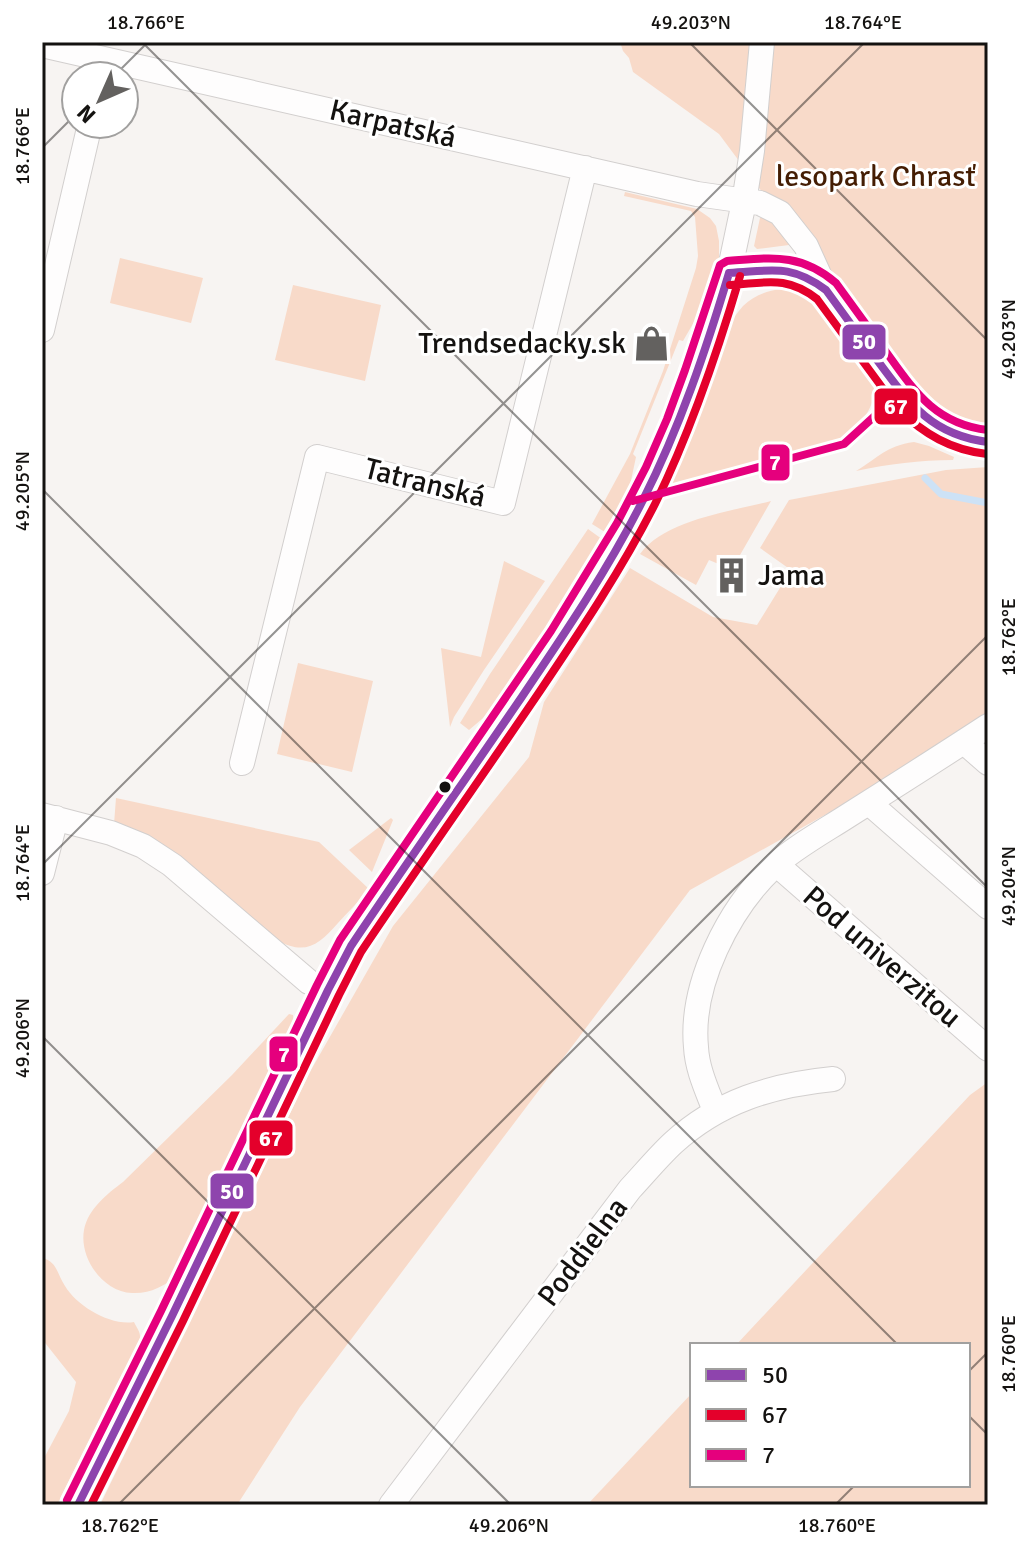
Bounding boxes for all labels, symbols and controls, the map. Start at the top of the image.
text: 18.766°E [107,10,185,35]
text: 49.203°N [651,10,731,35]
text: 18.764°E [824,10,902,35]
north arrow [60,60,140,140]
street label: Karpatská [326,91,460,157]
text: N [71,99,101,129]
text: 18.766°E [10,107,35,185]
park label: lesopark Chrasť [776,158,976,195]
text: 49.203°N [996,299,1021,379]
line badge: 50 [841,323,887,361]
shop icon: Trendsedacky.sk [633,324,671,362]
place label: Trendsedacky.sk [418,325,626,362]
text: 50 [852,328,876,355]
line badge: 67 [873,387,919,426]
text: 67 [884,393,908,420]
line badge: 7 [760,443,791,482]
text: 7 [769,449,781,476]
street label: Tatranská [360,450,490,516]
text: 49.205°N [10,451,35,531]
building icon: Jama [713,556,751,594]
place label: Jama [758,557,825,594]
text: 18.762°E [996,598,1021,676]
unlabelled marker [437,779,453,795]
text: 18.764°E [10,824,35,902]
text: 49.204°N [996,846,1021,926]
street label: Pod univerzitou [795,878,969,1036]
text: 49.206°N [10,998,35,1078]
line badge: 7 [268,1035,299,1073]
text: 7 [278,1041,290,1068]
line badge: 67 [248,1119,294,1157]
text: 67 [259,1125,283,1152]
line badge: 50 [209,1172,255,1210]
text: 50 [220,1178,244,1205]
street label: Poddielna [530,1190,636,1314]
text: 18.760°E [996,1315,1021,1393]
legend [690,1343,970,1487]
text: 50 [762,1360,788,1390]
text: 67 [762,1400,788,1430]
text: 7 [762,1440,775,1470]
text: 18.762°E [81,1513,159,1538]
text: 49.206°N [469,1513,549,1538]
text: 18.760°E [798,1513,876,1538]

